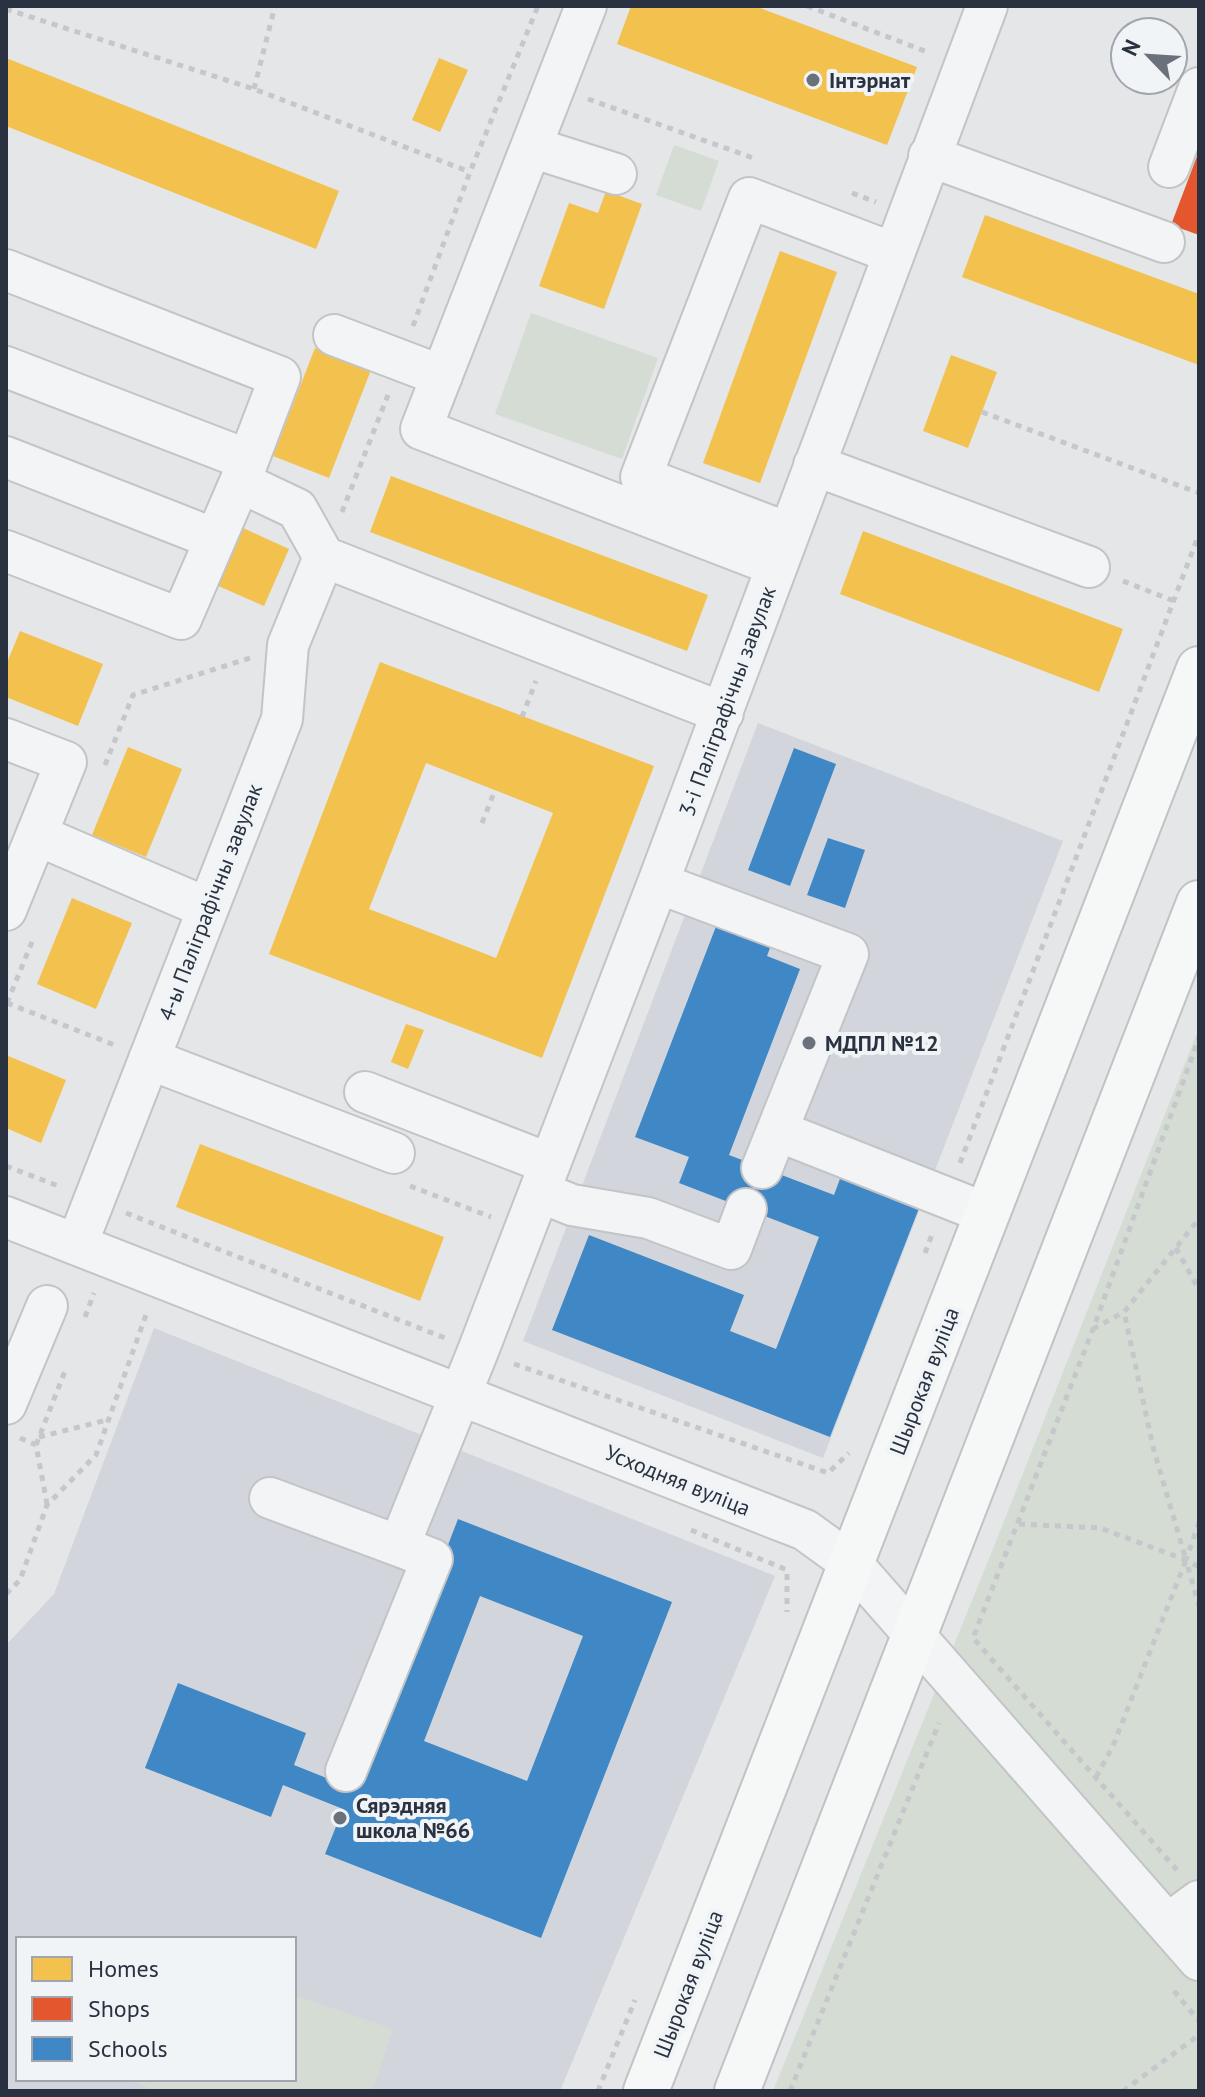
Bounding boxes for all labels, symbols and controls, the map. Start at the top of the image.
north arrow [1109,16,1189,96]
text: N [1115,35,1147,60]
place label: Інтэрнат [829,66,911,94]
marker: Інтэрнат [804,71,822,89]
street label: 3-і Паліграфічны завулак [672,582,782,820]
street label: 4-ы Паліграфічны завулак [152,779,268,1024]
place label: МДПЛ №12 [825,1029,939,1057]
marker: МДПЛ №12 [800,1034,818,1052]
street label: Шырокая вуліца [883,1303,965,1459]
street label: Усходняя вуліца [601,1438,755,1522]
place label: Сярэдняя школа №66 [356,1791,470,1844]
marker: Сярэдняя школа №66 [331,1809,349,1827]
street label: Шырокая вуліца [647,1906,729,2062]
legend [16,1937,296,2081]
text: Homes [88,1953,159,1984]
text: Shops [88,1993,150,2024]
text: Schools [88,2033,168,2064]

